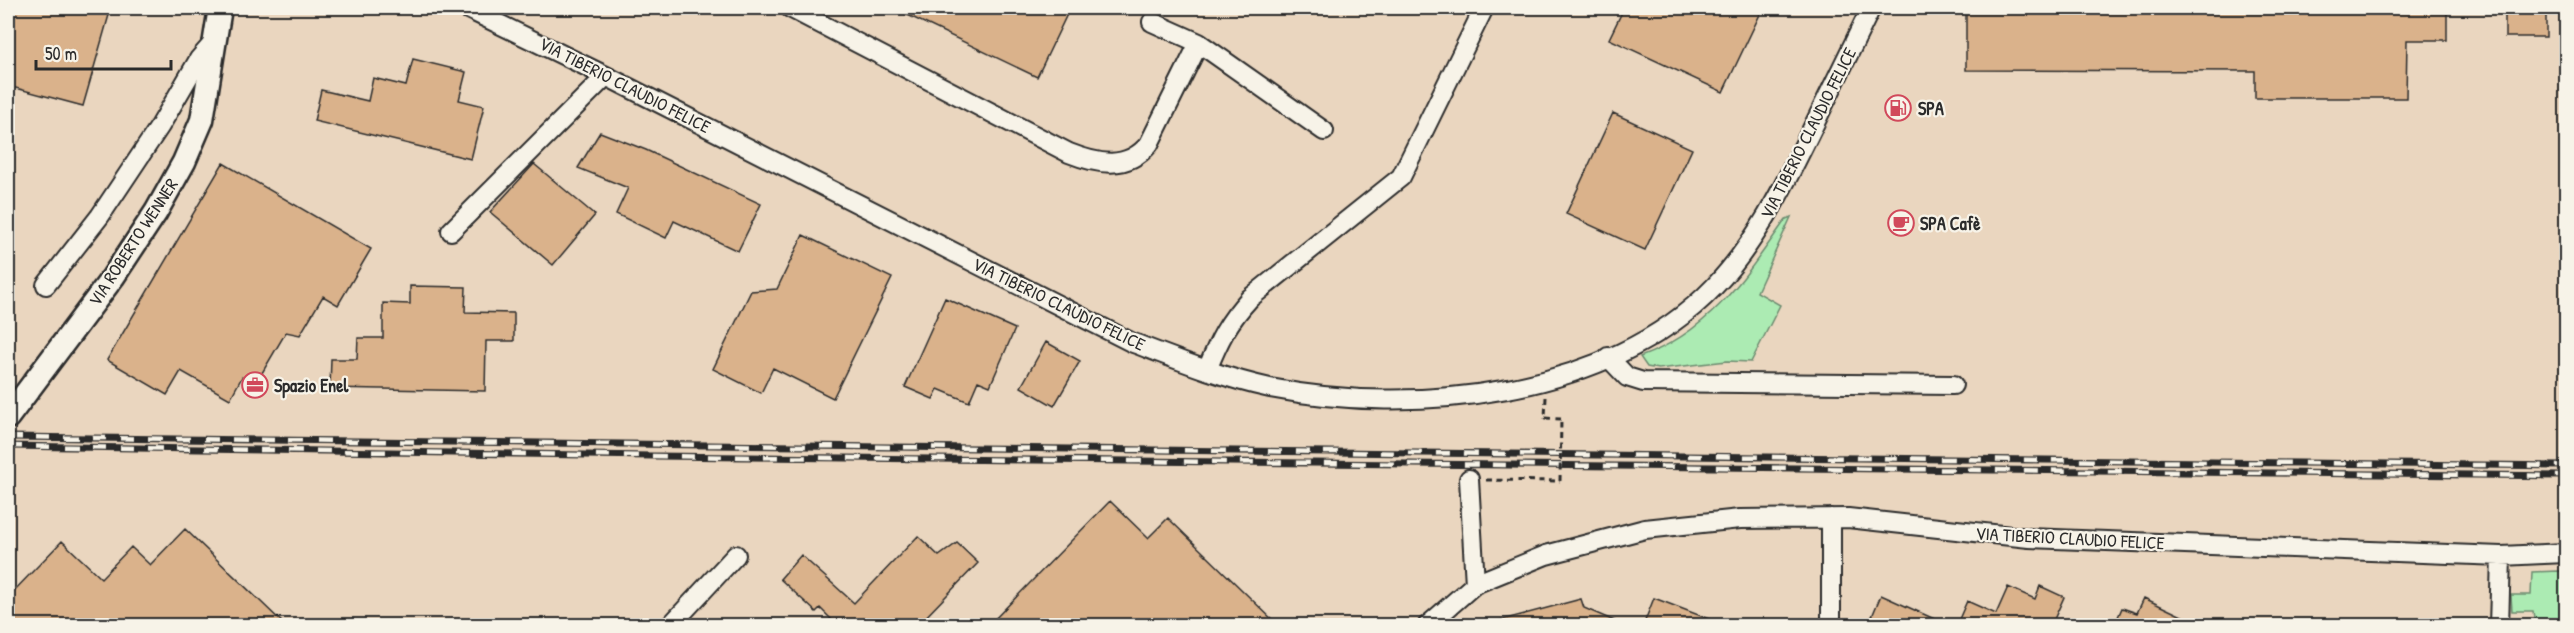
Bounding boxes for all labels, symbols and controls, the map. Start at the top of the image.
street label: VIA TIBERIO CLAUDIO FELICE [535,31,715,139]
scale bar [36,33,171,71]
text: 50 m [45,41,77,66]
street label: VIA TIBERIO CLAUDIO FELICE [1754,43,1862,223]
fuel station icon: SPA [1883,93,1913,123]
place label: SPA [1918,96,1944,121]
street label: VIA ROBERTO WENNER [82,173,184,311]
cafe icon: SPA Cafè [1886,208,1916,238]
place label: SPA Cafè [1920,211,1981,236]
street label: VIA TIBERIO CLAUDIO FELICE [969,251,1150,357]
office icon: Spazio Enel [240,370,270,400]
place label: Spazio Enel [274,373,349,399]
street label: VIA TIBERIO CLAUDIO FELICE [1975,521,2165,555]

